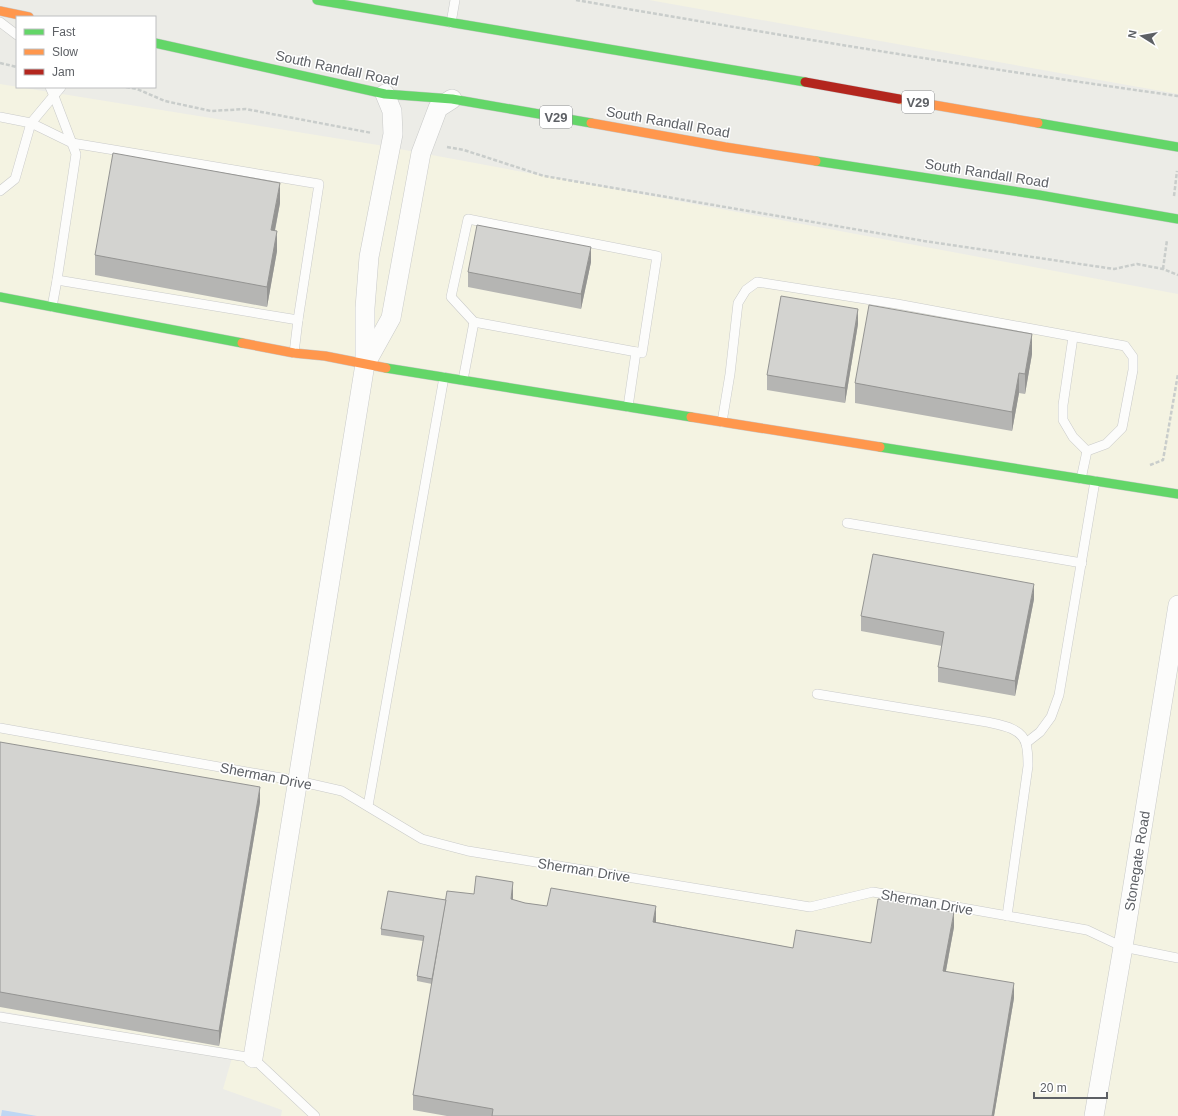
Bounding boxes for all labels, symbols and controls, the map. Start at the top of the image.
legend [16,16,156,88]
north arrow [1122,16,1162,56]
text: Fast [52,25,76,39]
text: N [1126,29,1139,39]
text: Slow [52,45,78,59]
street label: South Randall Road [274,47,400,89]
text: Jam [52,65,75,79]
road number: V29 [902,91,934,113]
street label: South Randall Road [605,103,731,141]
road number: V29 [540,106,572,128]
street label: South Randall Road [924,155,1050,191]
street label: Sherman Drive [219,759,314,793]
street label: Stonegate Road [1121,810,1153,912]
street label: Sherman Drive [537,855,632,885]
street label: Sherman Drive [880,886,975,918]
scale bar [1034,1074,1107,1100]
text: 20 m [1040,1081,1067,1095]

